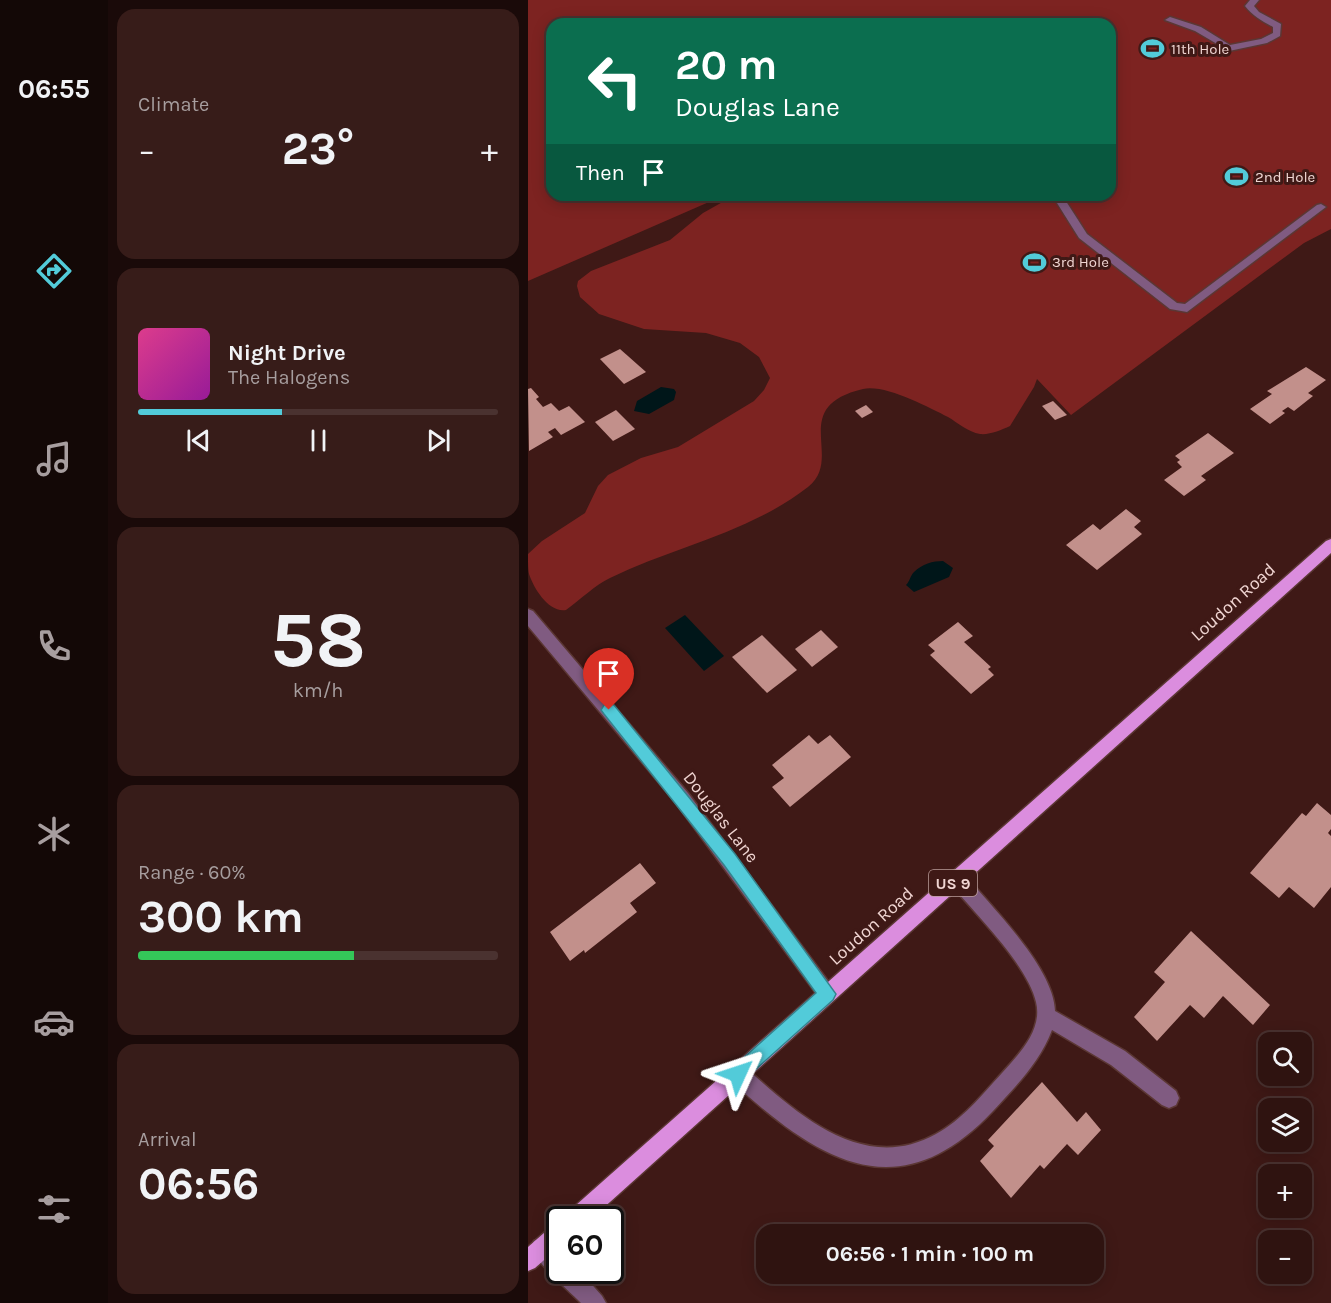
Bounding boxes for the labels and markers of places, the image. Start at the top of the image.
sports icon: 11th Hole [1140,36,1166,62]
place label: 11th Hole [1171,40,1229,58]
sports icon: 2nd Hole [1224,164,1250,190]
place label: 2nd Hole [1255,168,1315,186]
sports icon: 3rd Hole [1021,249,1047,275]
place label: 3rd Hole [1052,253,1109,271]
pin [583,648,634,710]

